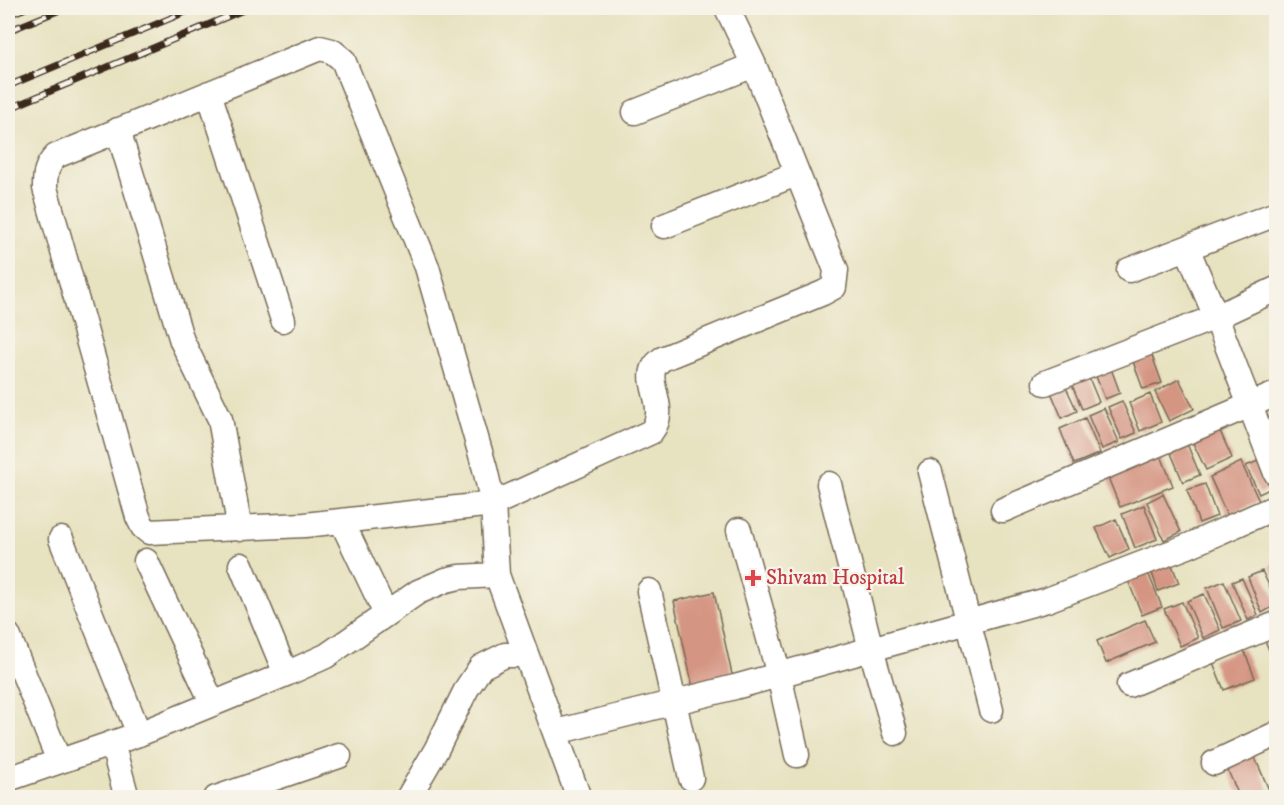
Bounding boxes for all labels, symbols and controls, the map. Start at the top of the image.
place label: Shivam Hospital [766,565,905,591]
marker: Shivam Hospital [744,569,762,587]

